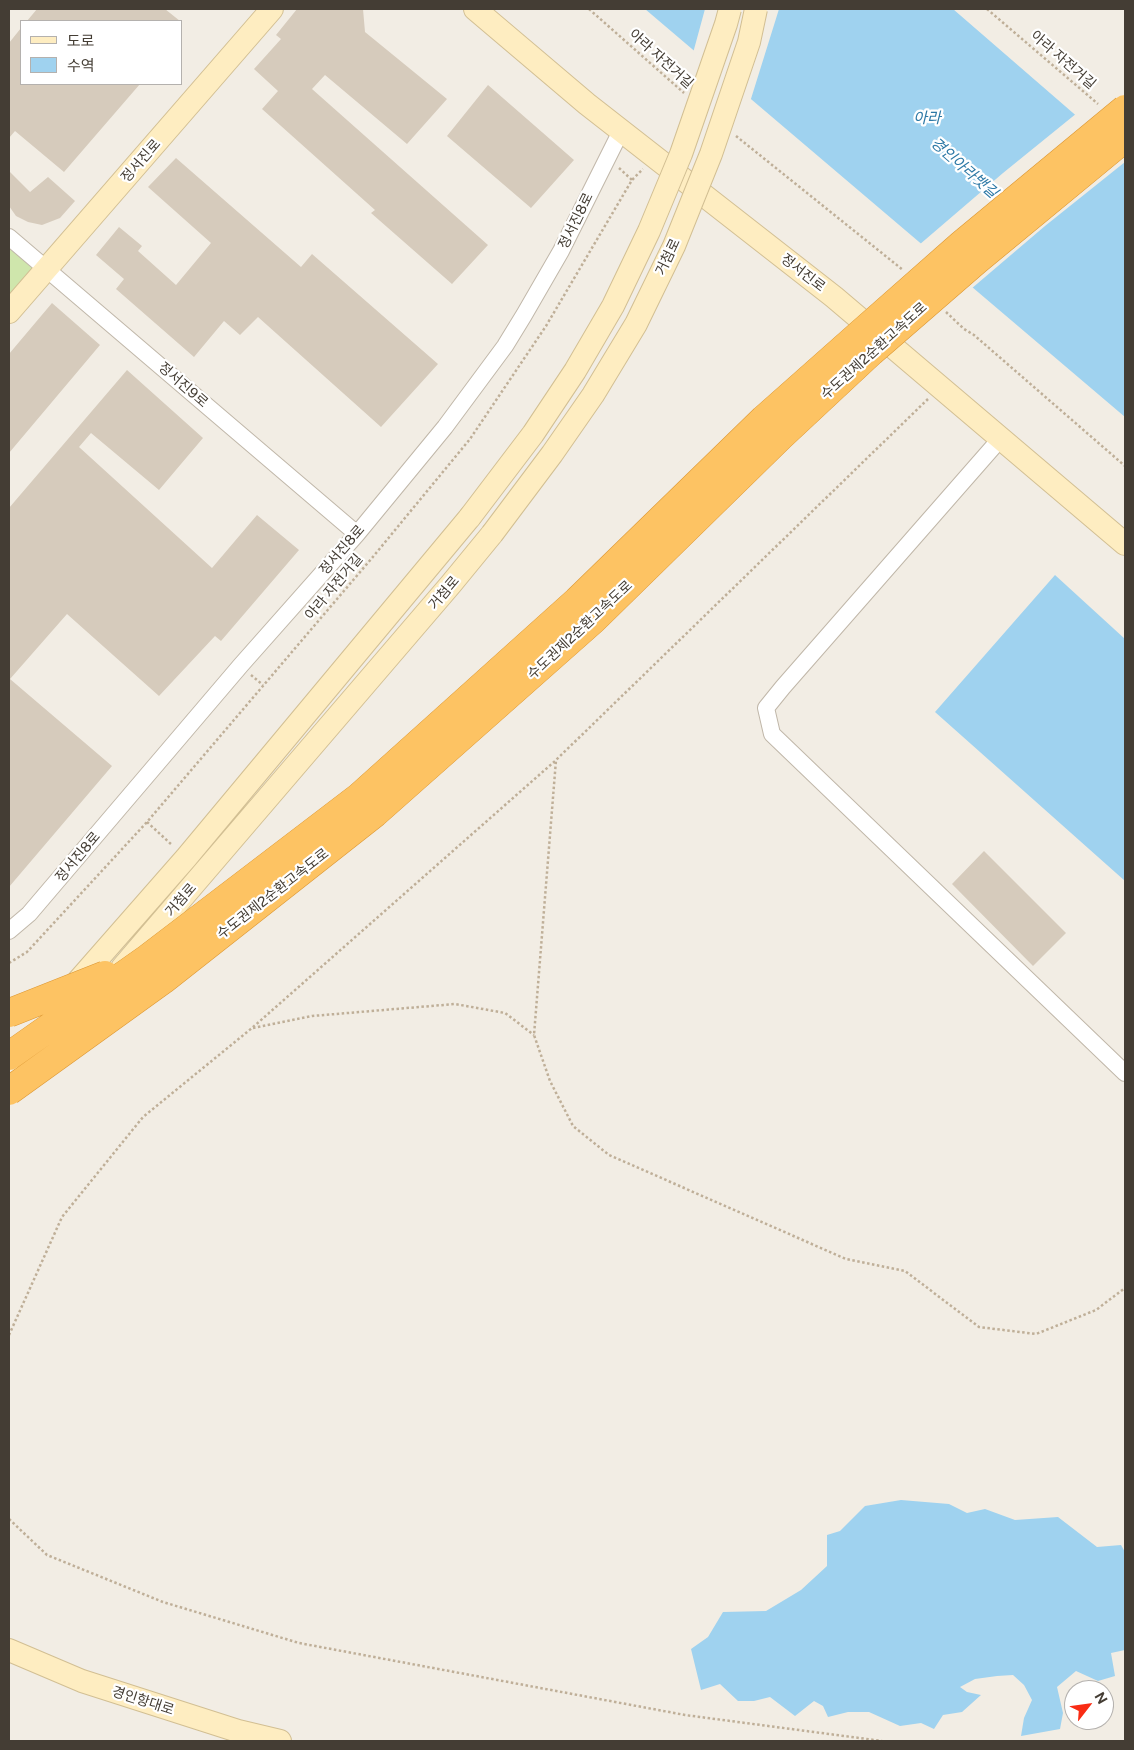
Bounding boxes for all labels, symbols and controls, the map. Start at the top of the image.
legend [20,20,182,85]
street label: 아라 자전거길 [625,26,697,92]
street label: 아라 자전거길 [1027,27,1099,93]
text: 도로 [67,32,95,49]
text: 수역 [67,57,95,74]
water label: 아라 [913,109,941,127]
water label: 경인아라뱃길 [927,134,1001,202]
street label: 정서진로 [118,136,164,186]
street label: 정서진8로 [555,190,597,252]
street label: 거첨로 [652,236,684,278]
street label: 정서진로 [778,251,828,295]
street label: 수도권제2순환고속도로 [817,299,931,403]
street label: 정서진9로 [155,359,211,411]
street label: 정서진8로 [316,522,368,578]
street label: 아라 자전거길 [302,551,366,623]
street label: 거첨로 [425,573,463,613]
street label: 수도권제2순환고속도로 [524,577,636,683]
street label: 정서진8로 [52,828,104,886]
street label: 수도권제2순환고속도로 [214,845,332,943]
street label: 거첨로 [162,880,200,920]
north arrow [1064,1680,1114,1730]
street label: 경인항대로 [110,1683,176,1719]
text: N [1091,1689,1111,1707]

